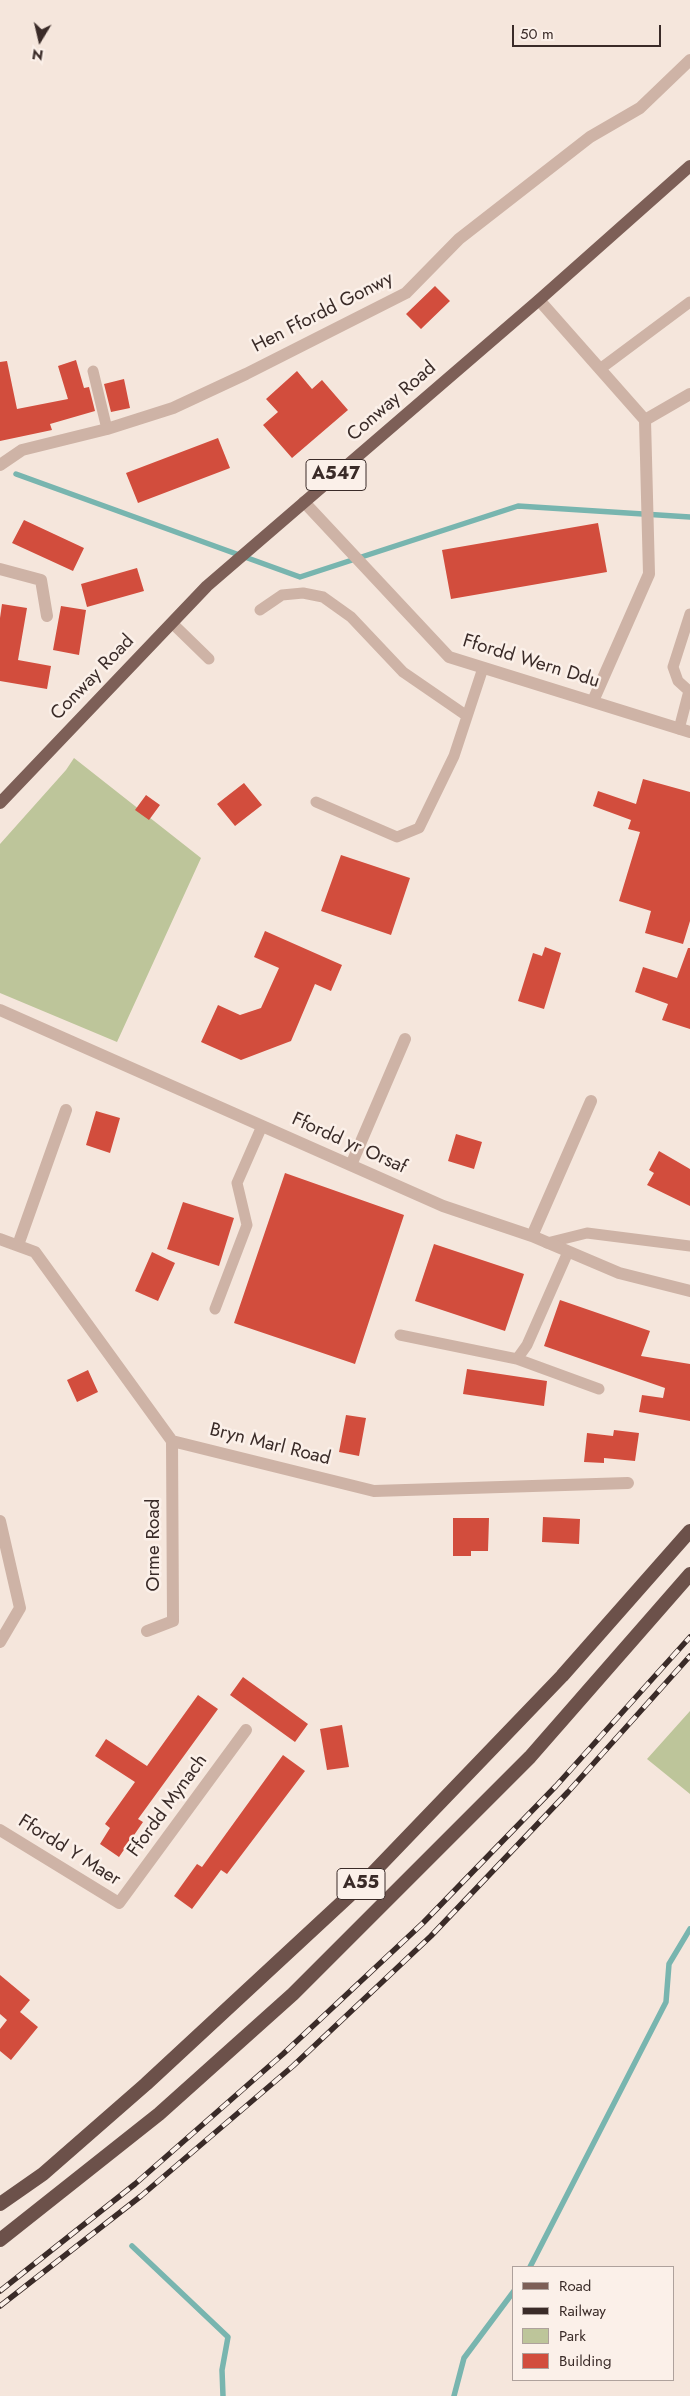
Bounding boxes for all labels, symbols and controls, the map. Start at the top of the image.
north arrow [15,15,65,65]
scale bar [515,15,664,47]
text: 50 m [520,23,554,45]
text: N [31,44,45,66]
street label: Hen Ffordd Gonwy [249,268,397,358]
street label: Conway Road [343,357,441,447]
road number: A547 [306,460,366,490]
street label: Conway Road [46,630,140,726]
street label: Ffordd Wern Ddu [460,630,602,694]
street label: Ffordd yr Orsaf [288,1108,410,1180]
street label: Bryn Marl Road [207,1419,333,1471]
street label: Orme Road [143,1499,165,1591]
street label: Ffordd Mynach [123,1750,213,1862]
street label: Ffordd Y Maer [14,1810,124,1892]
road number: A55 [337,1868,385,1900]
legend [512,2266,675,2381]
text: Road [559,2275,591,2297]
text: Railway [559,2300,606,2322]
text: Park [559,2325,586,2347]
text: Building [559,2350,611,2372]

